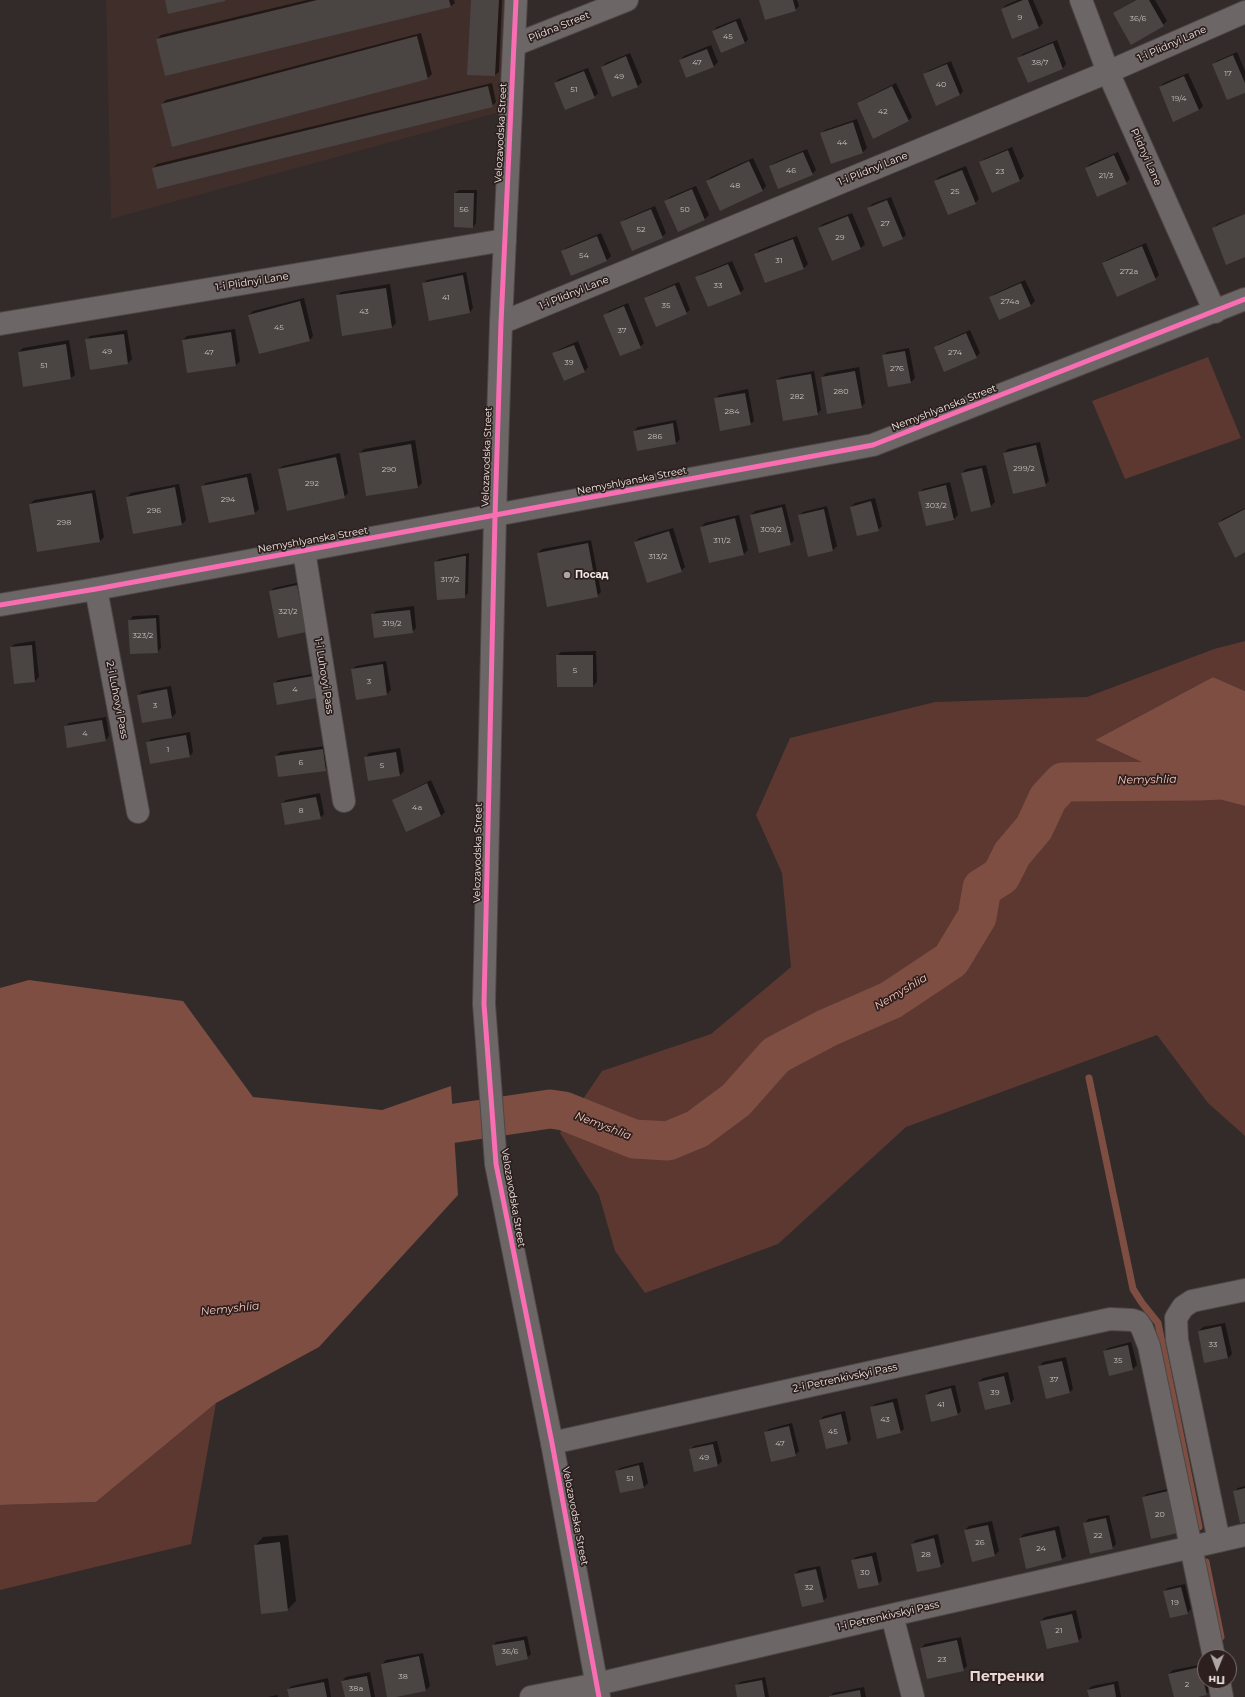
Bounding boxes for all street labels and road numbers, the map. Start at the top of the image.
street label: Plidna Street [527,9,591,45]
street label: 1-i Plidnyi Lane [1136,23,1208,65]
street label: Velozavodska Street [492,83,510,183]
street label: Plidnyi Lane [1128,127,1164,187]
street label: 1-i Plidnyi Lane [836,150,910,188]
street label: 1-i Plidnyi Lane [215,270,289,294]
street label: 1-i Plidnyi Lane [537,274,611,312]
street label: Nemyshlyanska Street [890,382,998,434]
street label: Velozavodska Street [479,407,495,507]
street label: Nemyshlyanska Street [576,464,688,498]
street label: Nemyshlyanska Street [257,524,369,556]
street label: 1-i Luhovyi Pass [312,637,336,715]
street label: 2-i Luhovyi Pass [104,660,130,740]
street label: Velozavodska Street [471,803,485,903]
street label: Velozavodska Street [498,1148,528,1248]
street label: 2-i Petrenkivskyi Pass [792,1361,898,1395]
street label: Velozavodska Street [560,1466,590,1566]
street label: 1-i Petrenkivskyi Pass [836,1598,940,1634]

